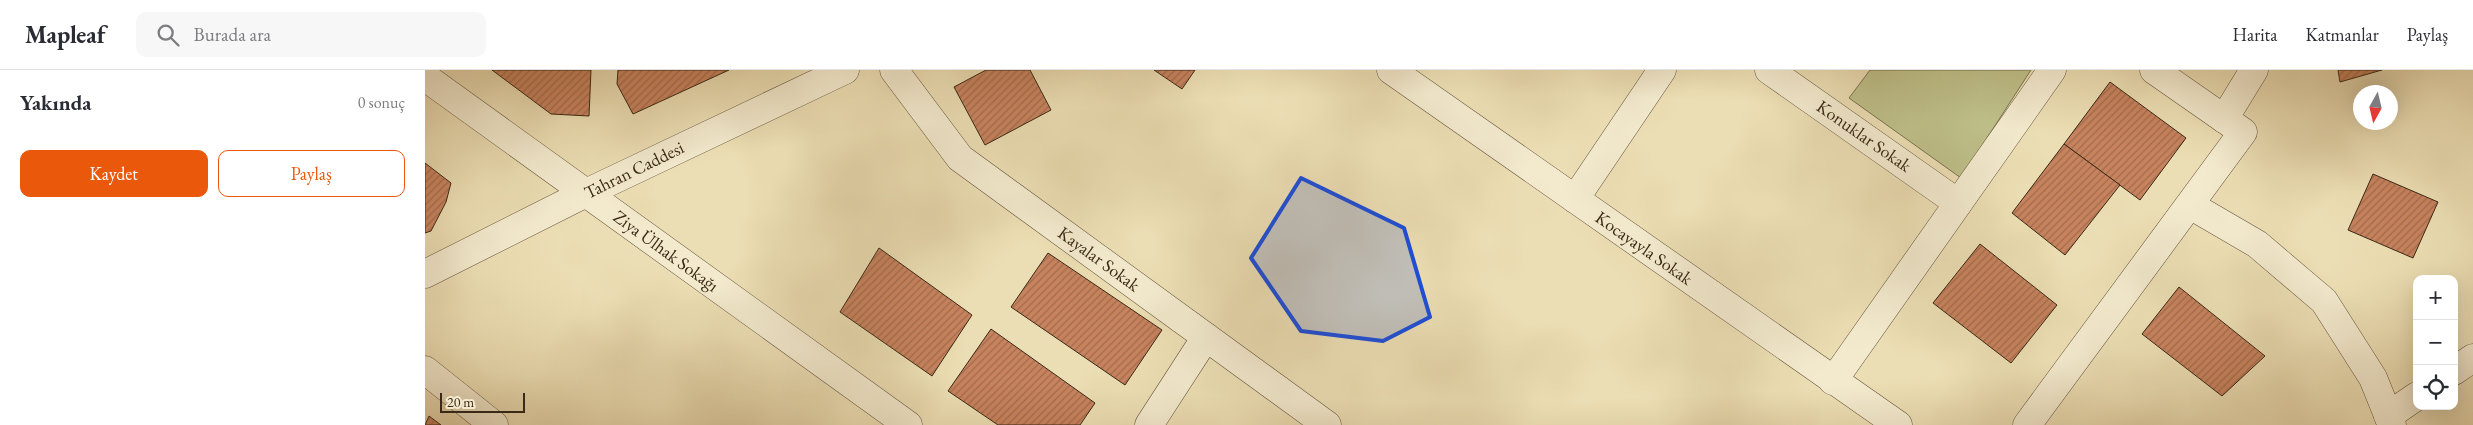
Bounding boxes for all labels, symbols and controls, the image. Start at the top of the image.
search box [136,12,486,57]
text: Mapleaf [25,19,106,50]
icon: search [154,21,182,49]
text: Burada ara [194,22,271,47]
text: Harita [2232,23,2277,46]
text: Katmanlar [2305,23,2379,46]
text: Paylaş [2407,23,2448,46]
north arrow [2353,85,2398,130]
text: Yakında [20,89,91,116]
text: 0 sonuç [358,92,405,113]
street label: Konuklar Sokak [1812,94,1917,177]
street label: Tahran Caddesi [580,135,688,204]
button: Kaydet [20,150,208,197]
button: Paylaş [218,150,405,197]
street label: Ziya Ülhak Sokağı [609,205,724,297]
street label: Kocayayla Sokak [1591,206,1698,290]
street label: Kayalar Sokak [1054,221,1145,297]
map controls [2413,275,2458,410]
button: + [2413,275,2458,320]
button: − [2413,320,2458,365]
button: locate [2413,365,2458,410]
scale bar [440,390,525,413]
text: 20 m [447,393,474,411]

